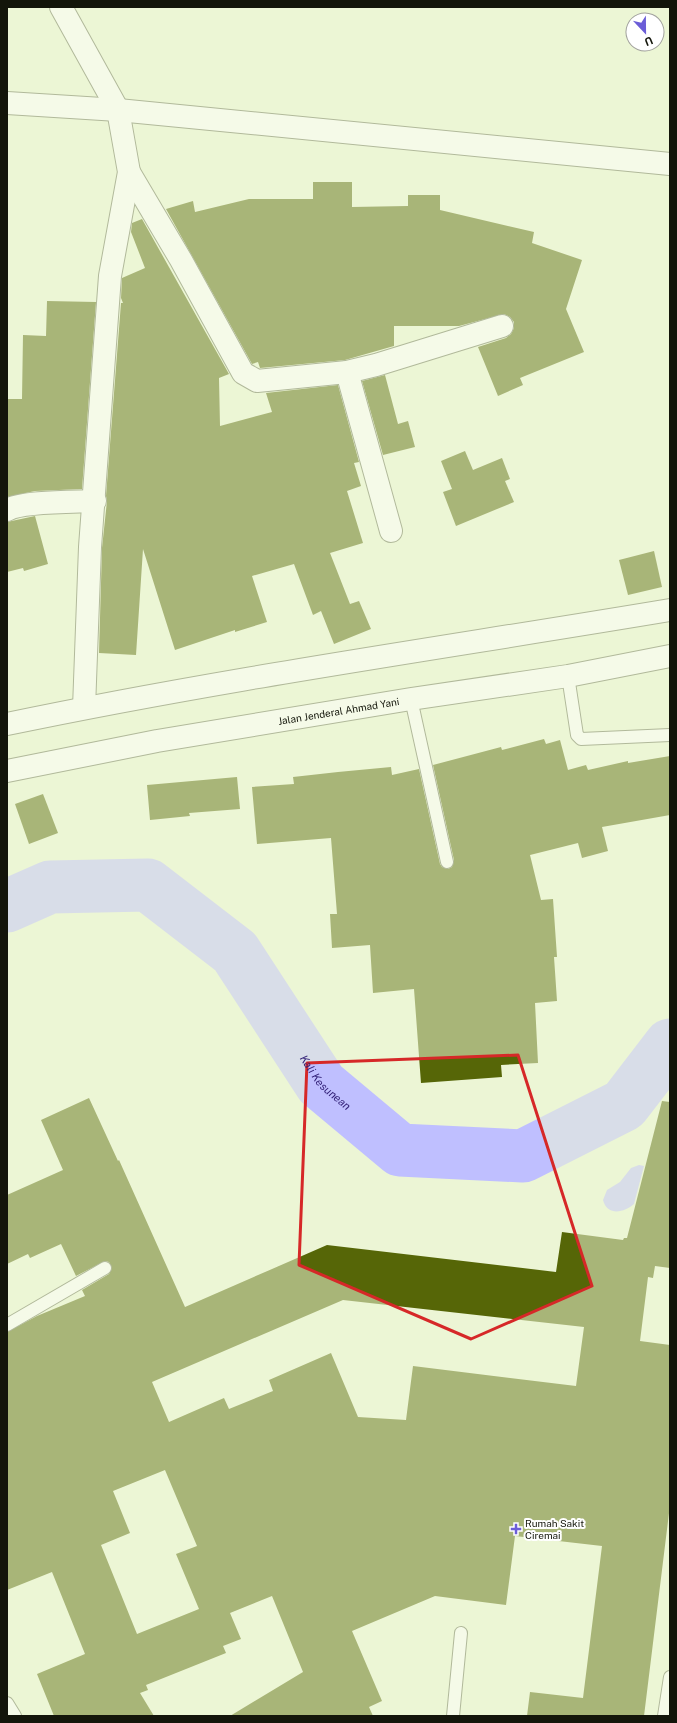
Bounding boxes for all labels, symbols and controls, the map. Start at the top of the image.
north arrow [625,12,665,52]
text: U [643,34,655,48]
street label: Jalan Jenderal Ahmad Yani [277,695,400,727]
water label: Kali Kesunean [298,1053,353,1112]
place label: Rumah Sakit Ciremai [525,1517,584,1541]
marker: Rumah Sakit Ciremai [510,1523,522,1535]

